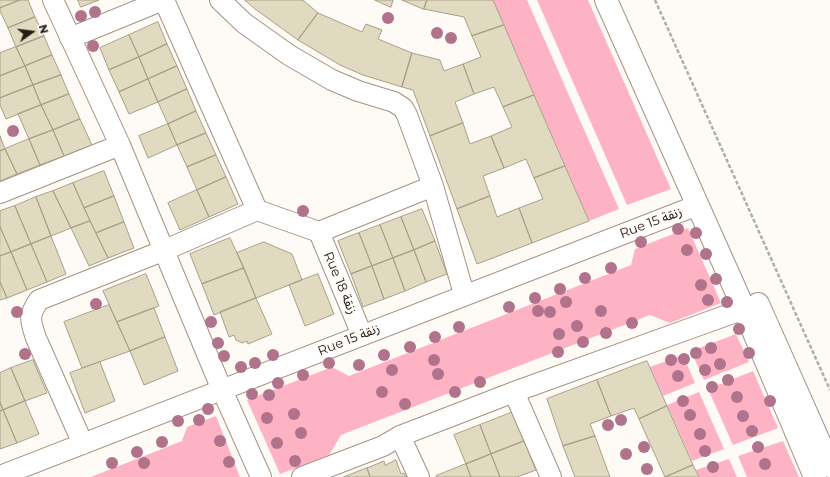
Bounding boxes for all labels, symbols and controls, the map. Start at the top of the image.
north arrow [12,12,52,52]
text: N [36,23,52,35]
street label: Rue 15 زنقة [618,204,684,242]
street label: Rue 18 زنقة [320,249,360,317]
street label: Rue 15 زنقة [316,321,382,359]

